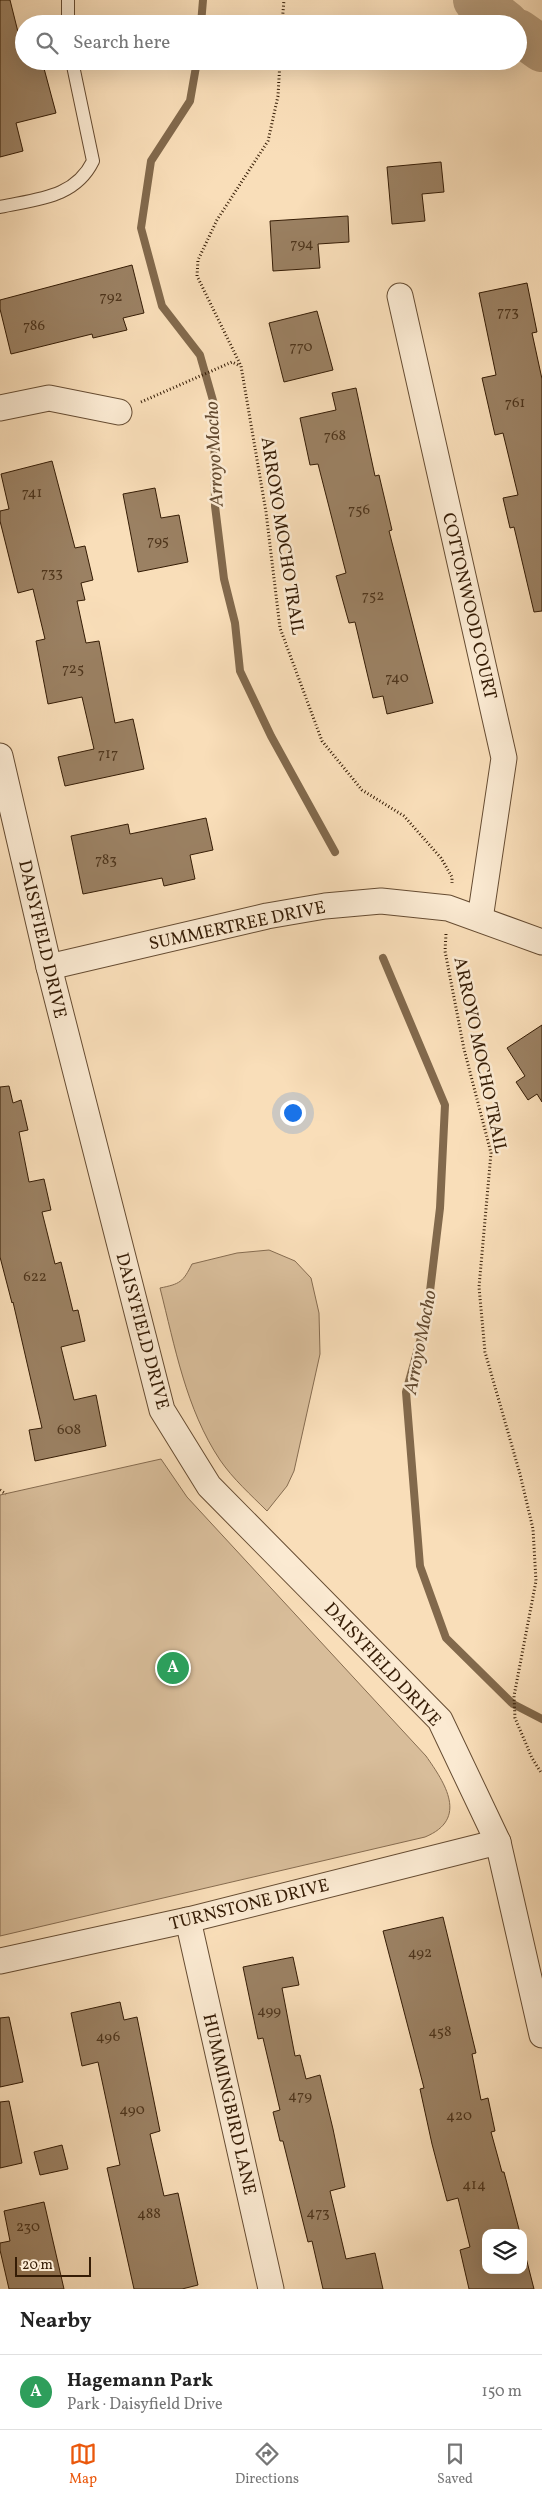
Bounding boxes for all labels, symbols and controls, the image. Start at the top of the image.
search box [15,15,527,70]
icon: search [33,29,61,57]
text: Search here [73,30,170,56]
house number: 794 [290,234,314,255]
house number: 792 [100,287,122,308]
house number: 773 [497,302,519,323]
house number: 786 [23,316,45,337]
house number: 770 [290,337,312,358]
house number: 761 [505,393,525,414]
water label: Arroyo Mocho [199,400,231,508]
house number: 768 [324,426,346,447]
street label: ARROYO MOCHO TRAIL [254,435,310,637]
house number: 741 [22,483,42,504]
house number: 756 [348,500,370,521]
street label: COTTONWOOD COURT [435,511,502,703]
house number: 795 [147,531,169,552]
house number: 733 [41,563,63,584]
house number: 752 [362,586,384,607]
house number: 725 [62,659,84,680]
house number: 740 [385,668,409,689]
house number: 717 [98,744,118,765]
house number: 783 [95,850,117,871]
street label: DAISYFIELD DRIVE [11,858,72,1021]
street label: SUMMERTREE DRIVE [147,895,328,957]
street label: ARROYO MOCHO TRAIL [446,955,513,1156]
your location [280,1100,306,1126]
street label: DAISYFIELD DRIVE [109,1250,175,1413]
house number: 622 [23,1267,47,1288]
water label: Arroyo Mocho [398,1288,444,1398]
house number: 608 [57,1420,81,1441]
street label: DAISYFIELD DRIVE [318,1597,446,1733]
pin: A [157,1649,189,1687]
street label: TURNSTONE DRIVE [167,1873,332,1937]
house number: 492 [408,1943,432,1964]
house number: 499 [257,2001,281,2022]
street label: HUMMINGBIRD LANE [195,2011,262,2198]
house number: 458 [428,2022,452,2043]
house number: 496 [96,2027,120,2048]
house number: 479 [288,2086,312,2107]
house number: 490 [119,2100,145,2121]
house number: 420 [446,2106,472,2127]
house number: 414 [462,2175,486,2196]
house number: 473 [306,2203,330,2224]
house number: 488 [137,2204,161,2225]
house number: 230 [16,2217,40,2238]
map controls [482,2229,527,2274]
button: layers [482,2229,527,2274]
scale bar [15,2254,91,2277]
text: 20 m [22,2256,53,2275]
text: Nearby [20,2307,91,2336]
text: Hagemann Park [67,2368,213,2394]
text: A [30,2381,42,2403]
text: 150 m [481,2381,522,2403]
text: Park · Daisyfield Drive [67,2394,223,2416]
tab: Map [69,2440,97,2489]
tab: Directions [235,2440,299,2489]
tab: Saved [437,2440,473,2489]

